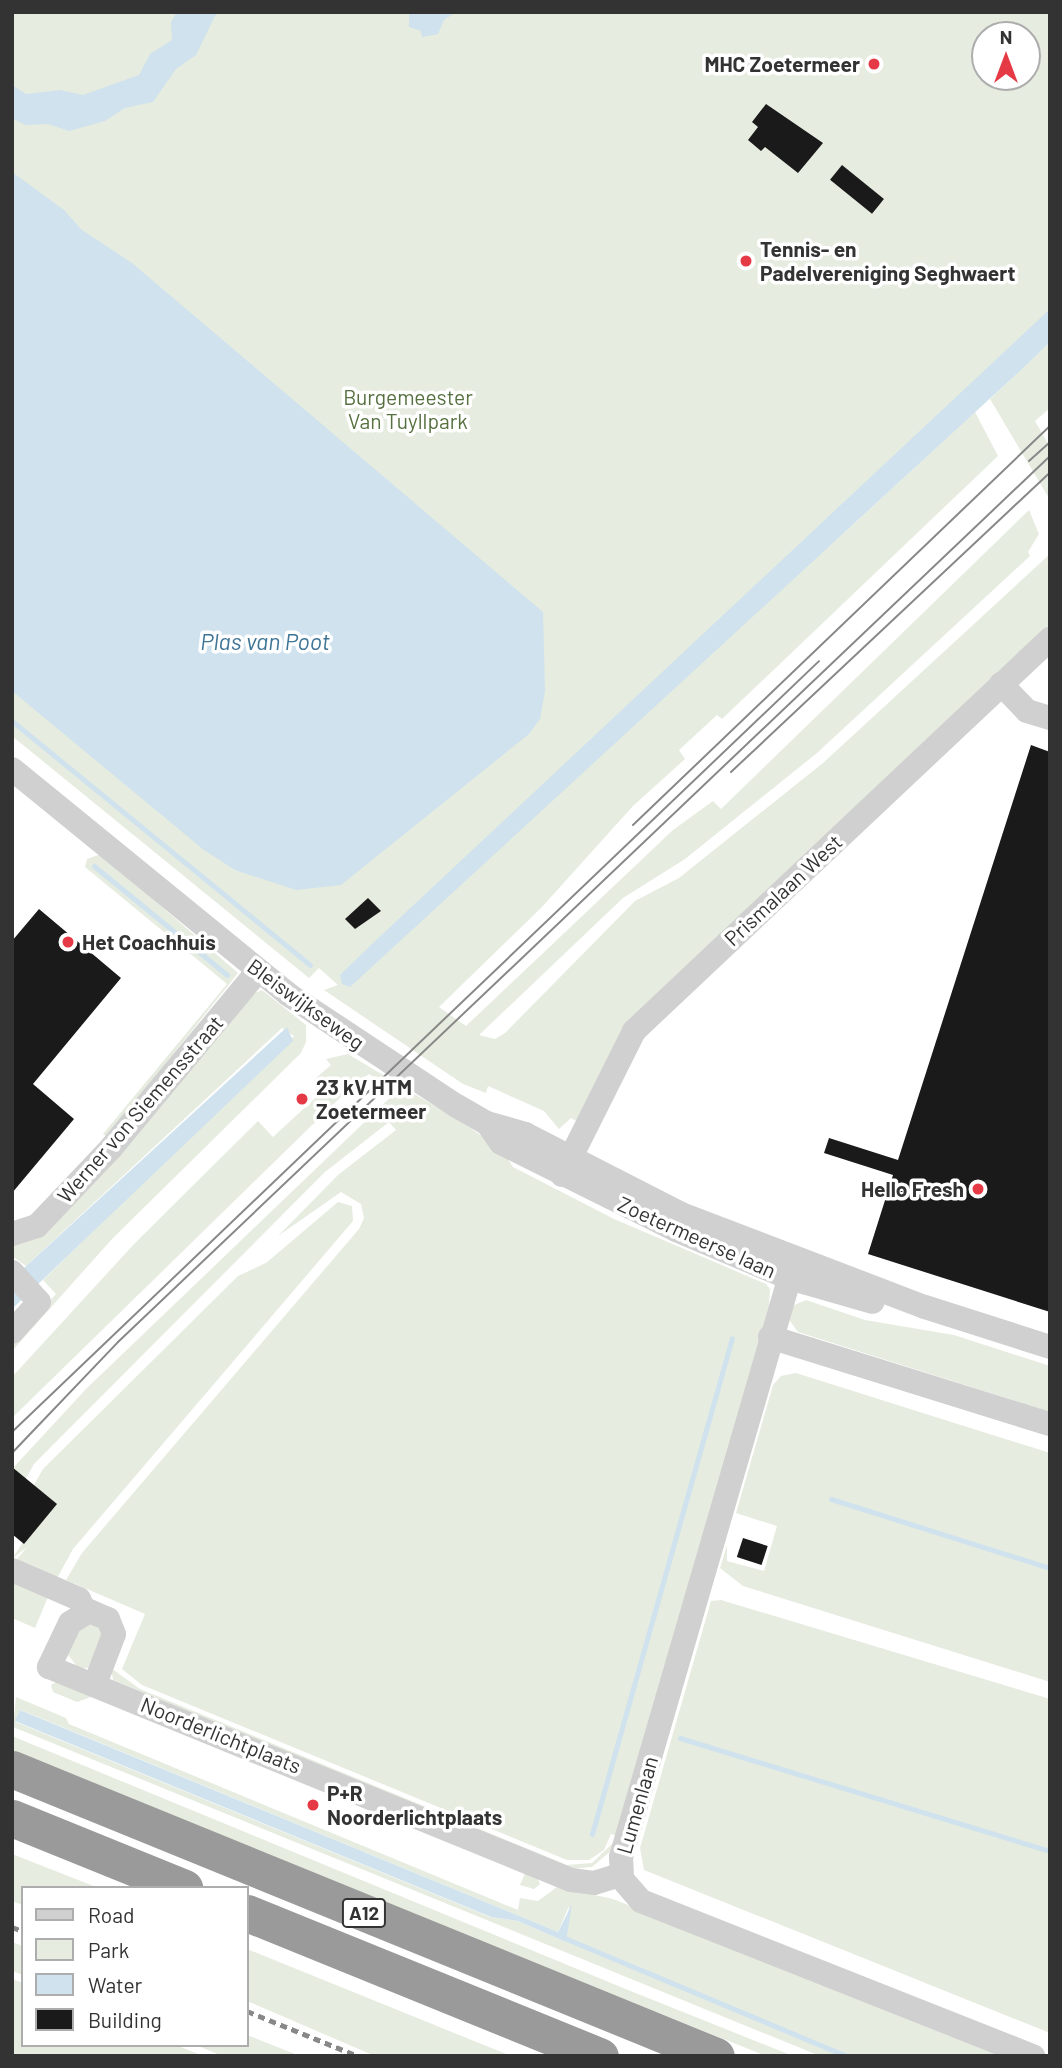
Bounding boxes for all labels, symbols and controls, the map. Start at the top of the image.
north arrow [971,21,1041,91]
text: N [1000,25,1012,48]
place label: MHC Zoetermeer [704,51,860,77]
marker: MHC Zoetermeer [866,56,882,72]
place label: Tennis- en Padelvereniging Seghwaert [760,236,1015,286]
marker: Tennis- en Padelvereniging Seghwaert [738,253,754,269]
park label: Burgemeester Van Tuyllpark [343,384,473,434]
water label: Plas van Poot [200,627,330,655]
street label: Prismalaan West [719,829,847,951]
place label: Het Coachhuis [82,929,216,955]
marker: Het Coachhuis [60,934,76,950]
street label: Bleiswijkseweg [243,953,369,1055]
street label: Werner von Siemensstraat [52,1010,228,1208]
place label: 23 kV HTM Zoetermeer [316,1074,426,1124]
marker: 23 kV HTM Zoetermeer [294,1091,310,1107]
place label: Hello Fresh [861,1176,964,1202]
marker: Hello Fresh [970,1181,986,1197]
street label: Zoetermeerse laan [614,1191,780,1283]
street label: Noorderlichtplaats [137,1691,305,1779]
street label: Lumenlaan [611,1753,663,1857]
place label: P+R Noorderlichtplaats [327,1780,502,1830]
marker: P+R Noorderlichtplaats [305,1797,321,1813]
legend [21,1886,248,2047]
road number: A12 [341,1898,387,1928]
text: Road [88,1902,134,1927]
text: Park [88,1937,129,1962]
text: Water [88,1972,142,1997]
text: Building [88,2007,162,2032]

